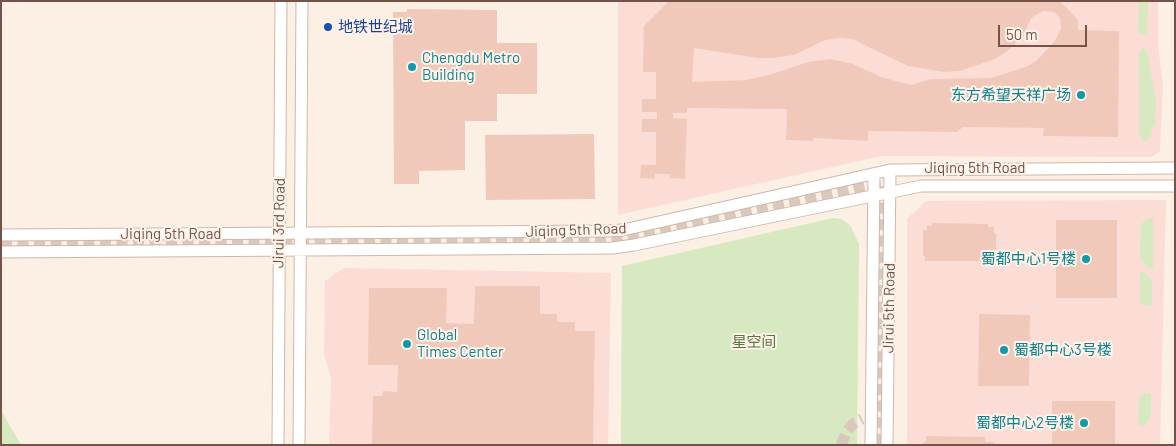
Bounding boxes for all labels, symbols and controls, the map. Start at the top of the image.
scale bar [1001,15,1090,47]
place label: 地铁世纪城 [338,18,413,36]
marker: 地铁世纪城 [322,21,334,33]
text: 50 m [1006,25,1038,43]
place label: Chengdu Metro Building [422,49,520,84]
marker: Chengdu Metro Building [406,61,418,73]
place label: 东方希望天祥广场 [951,86,1071,104]
marker: 东方希望天祥广场 [1075,89,1087,101]
street label: Jiqing 5th Road [924,159,1026,177]
street label: Jirui 3rd Road [269,178,289,268]
street label: Jiqing 5th Road [525,219,627,241]
street label: Jiqing 5th Road [120,225,222,243]
place label: 蜀都中心1号楼 [981,250,1076,268]
marker: 蜀都中心1号楼 [1080,253,1092,265]
street label: Jirui 5th Road [879,263,899,353]
place label: Global Times Center [417,326,503,361]
park label: 星空间 [732,333,776,351]
marker: Global Times Center [401,338,413,350]
place label: 蜀都中心3号楼 [1014,341,1112,359]
marker: 蜀都中心3号楼 [998,344,1010,356]
place label: 蜀都中心2号楼 [976,414,1074,432]
marker: 蜀都中心2号楼 [1078,417,1090,429]

